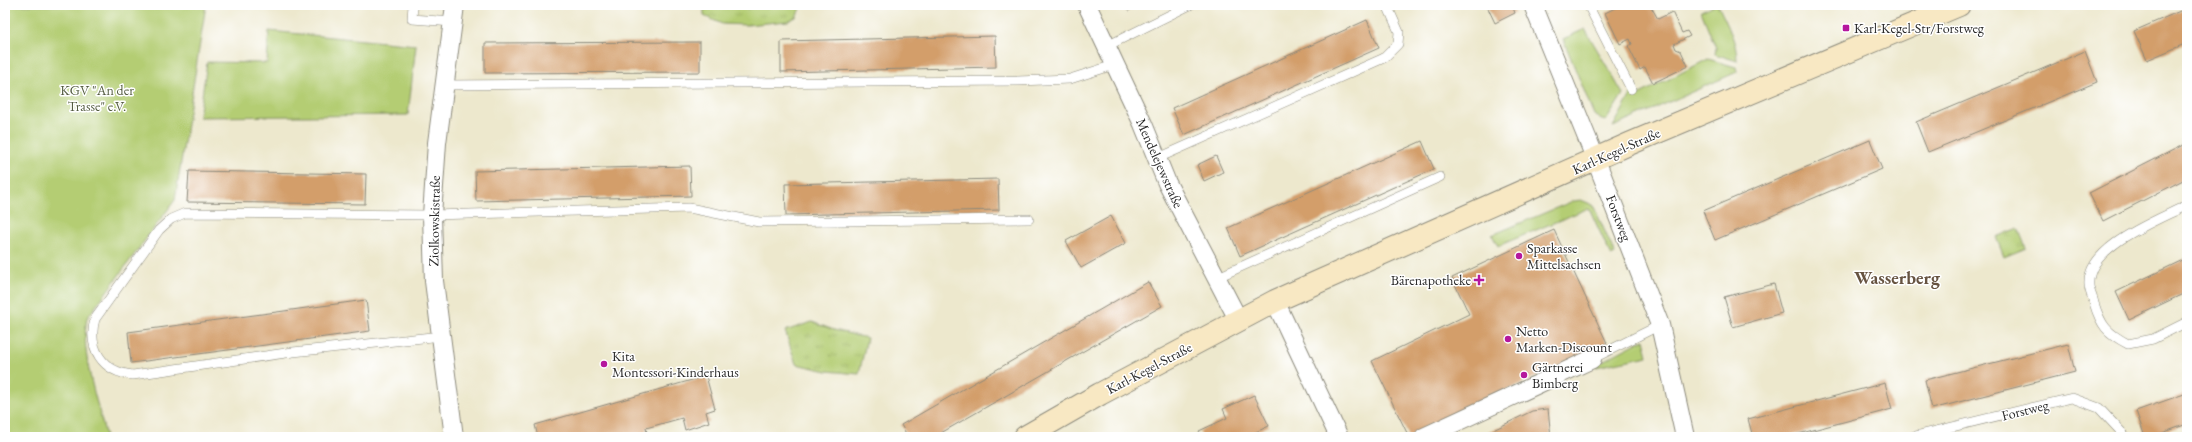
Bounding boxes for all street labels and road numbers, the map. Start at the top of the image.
street label: Mendelejewstraße [1132,115,1188,211]
street label: Karl-Kegel-Straße [1569,123,1663,178]
street label: Ziolkowskistraße [424,175,444,267]
street label: Forstweg [1602,192,1636,245]
street label: Karl-Kegel-Straße [1103,338,1195,398]
street label: Forstweg [2000,395,2051,425]

